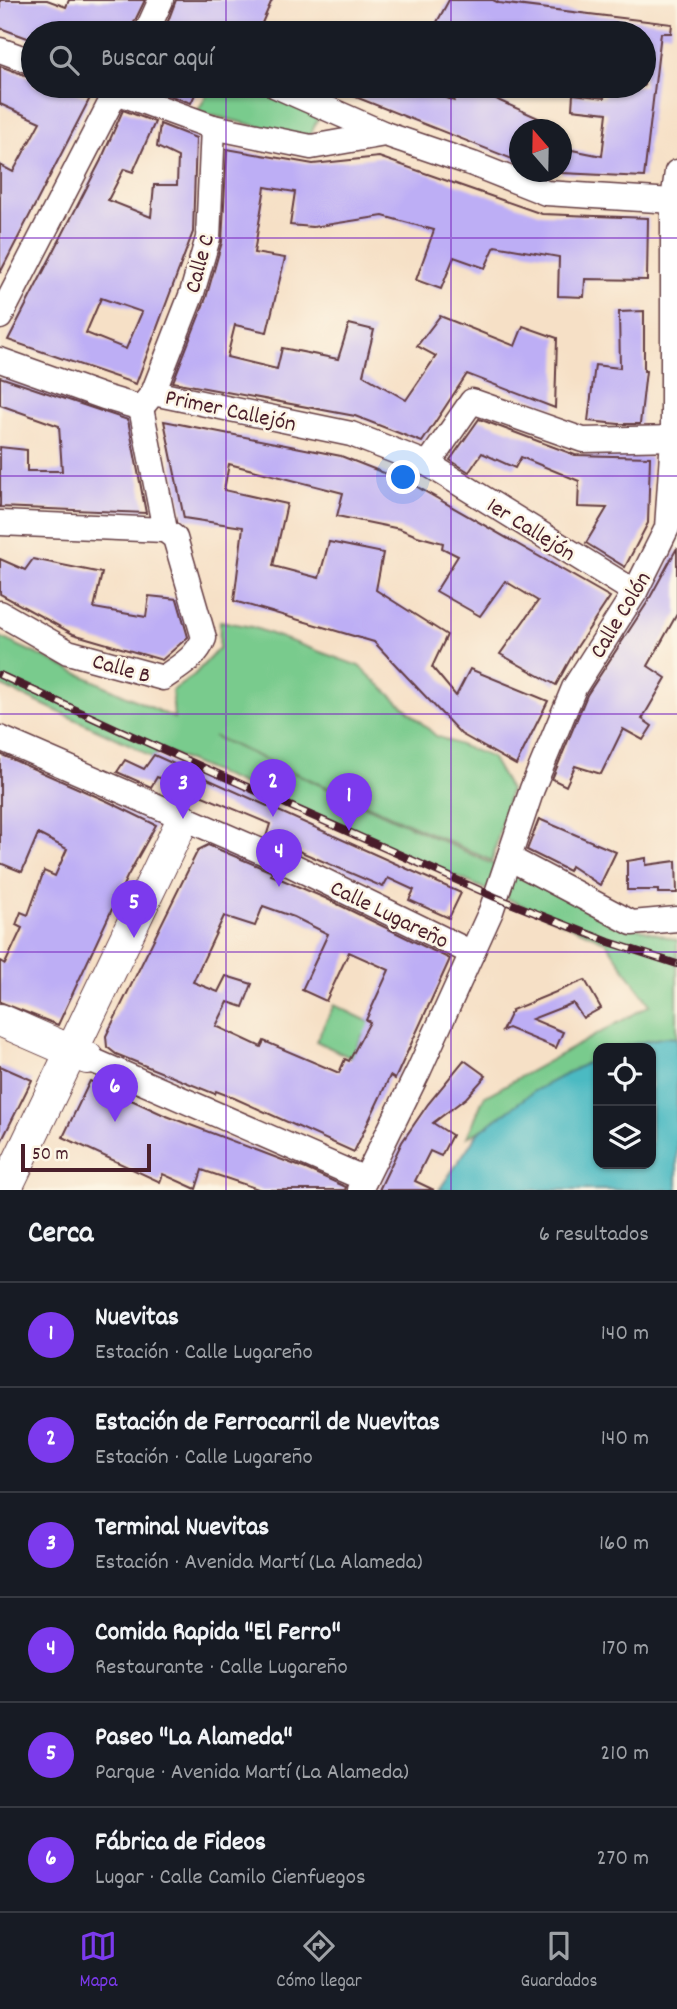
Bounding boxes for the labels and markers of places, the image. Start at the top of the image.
pin: 2 [250,759,296,817]
pin: 3 [160,761,206,819]
pin: 1 [326,773,372,831]
pin: 4 [256,829,302,887]
pin: 5 [111,880,157,938]
pin: 6 [92,1064,138,1122]

